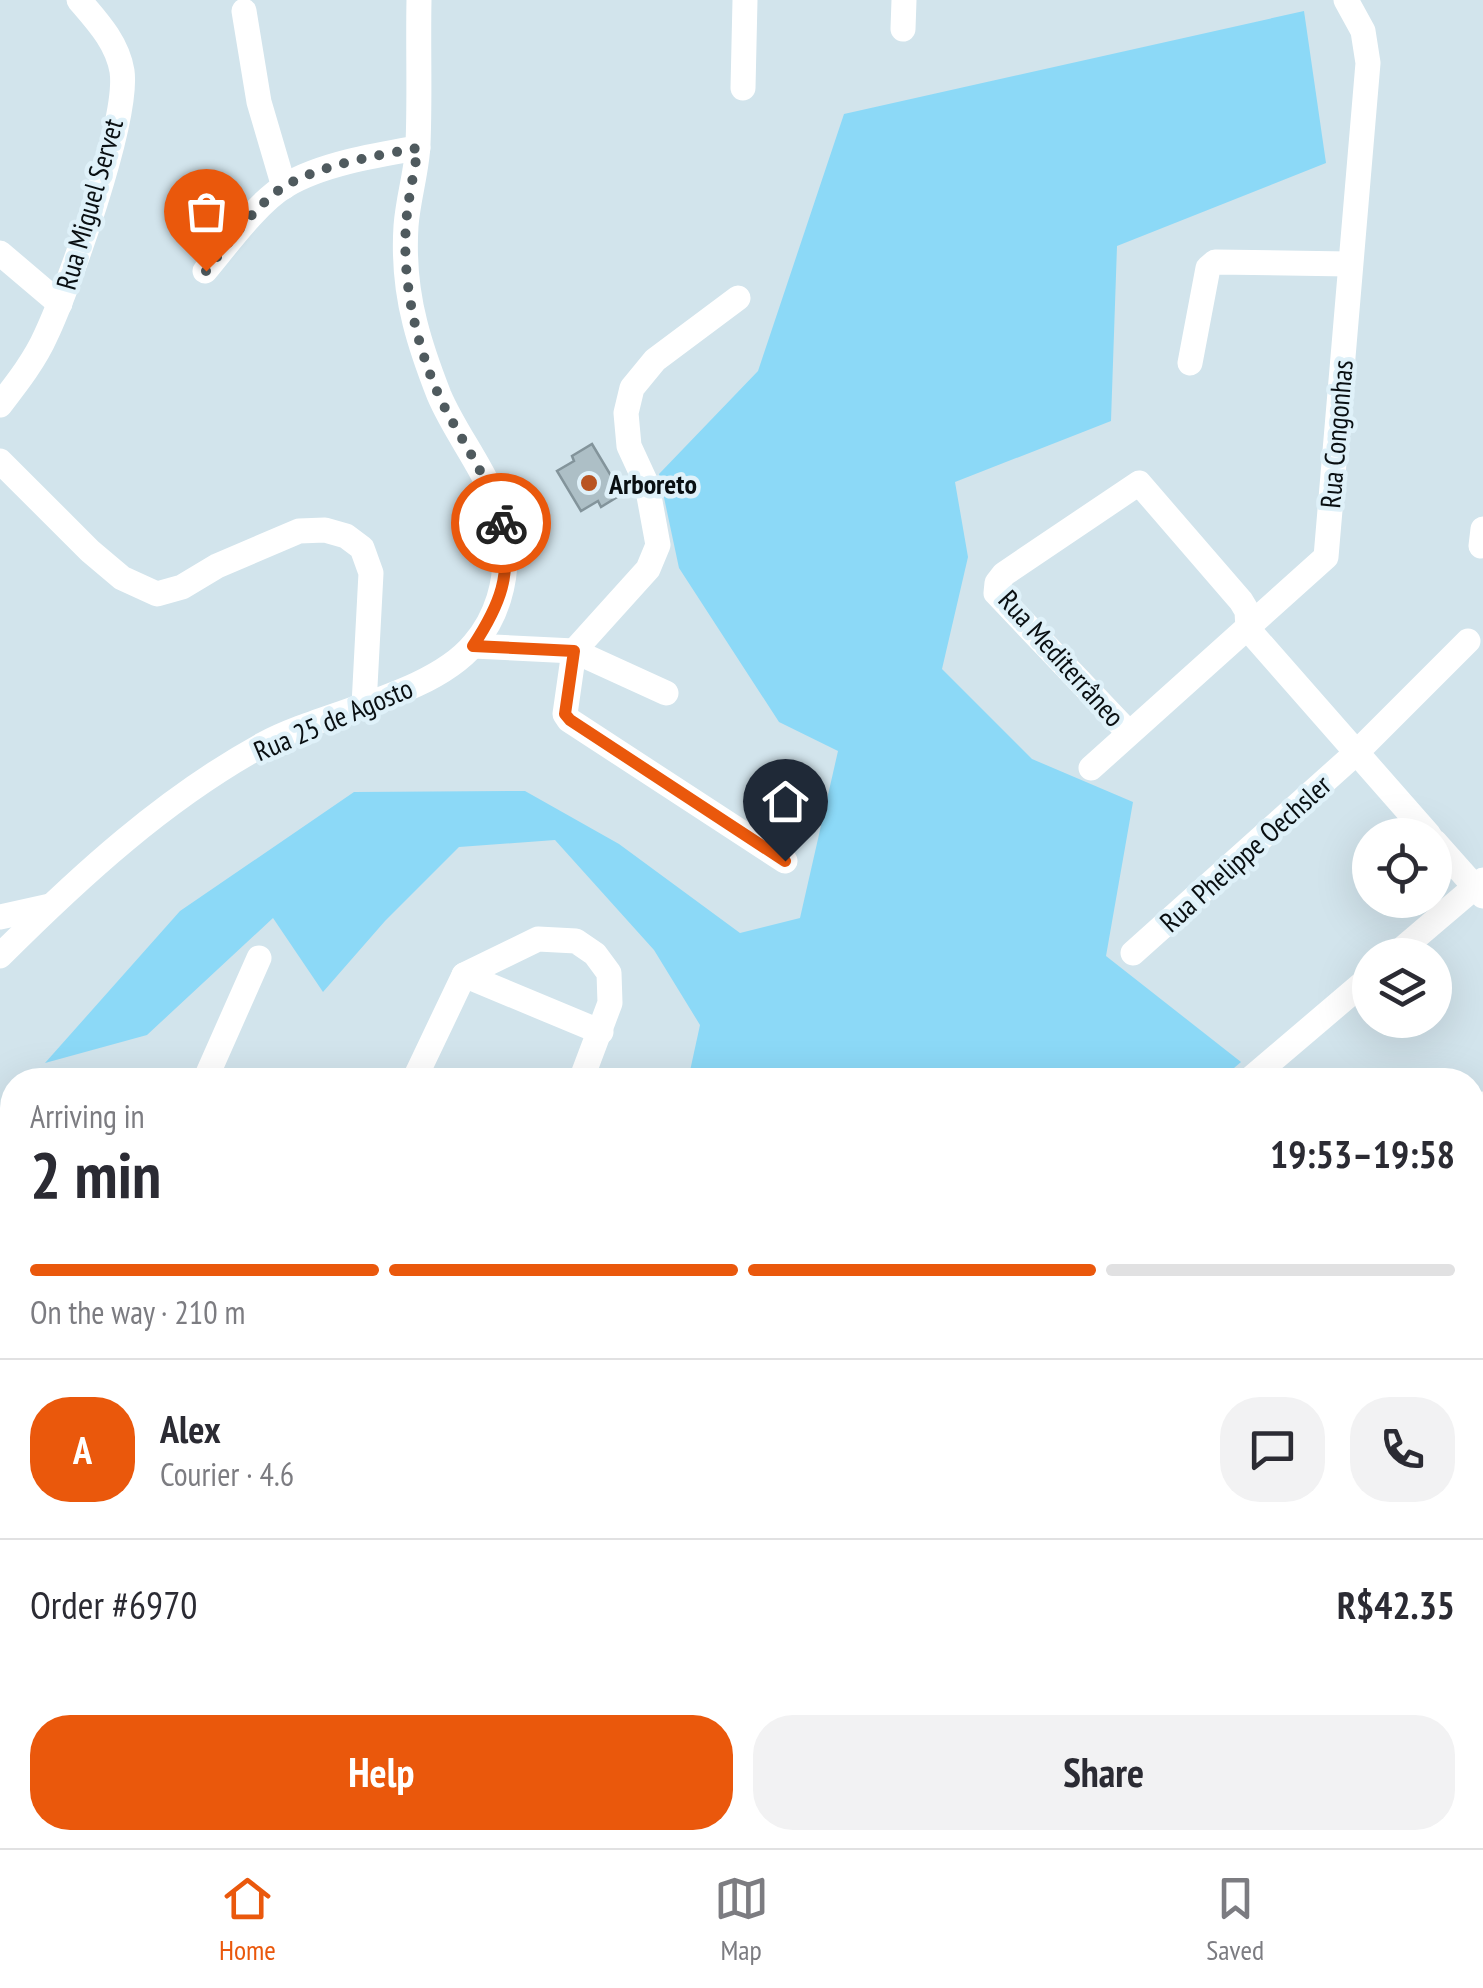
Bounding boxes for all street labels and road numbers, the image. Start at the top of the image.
street label: Rua Miguel Servet [47,114,131,294]
street label: Rua Congonhas [1311,358,1361,510]
street label: Rua Mediterrâneo [991,582,1133,734]
street label: Rua 25 de Agosto [248,669,418,769]
street label: Rua Phelippe Oechsler [1152,766,1339,940]

